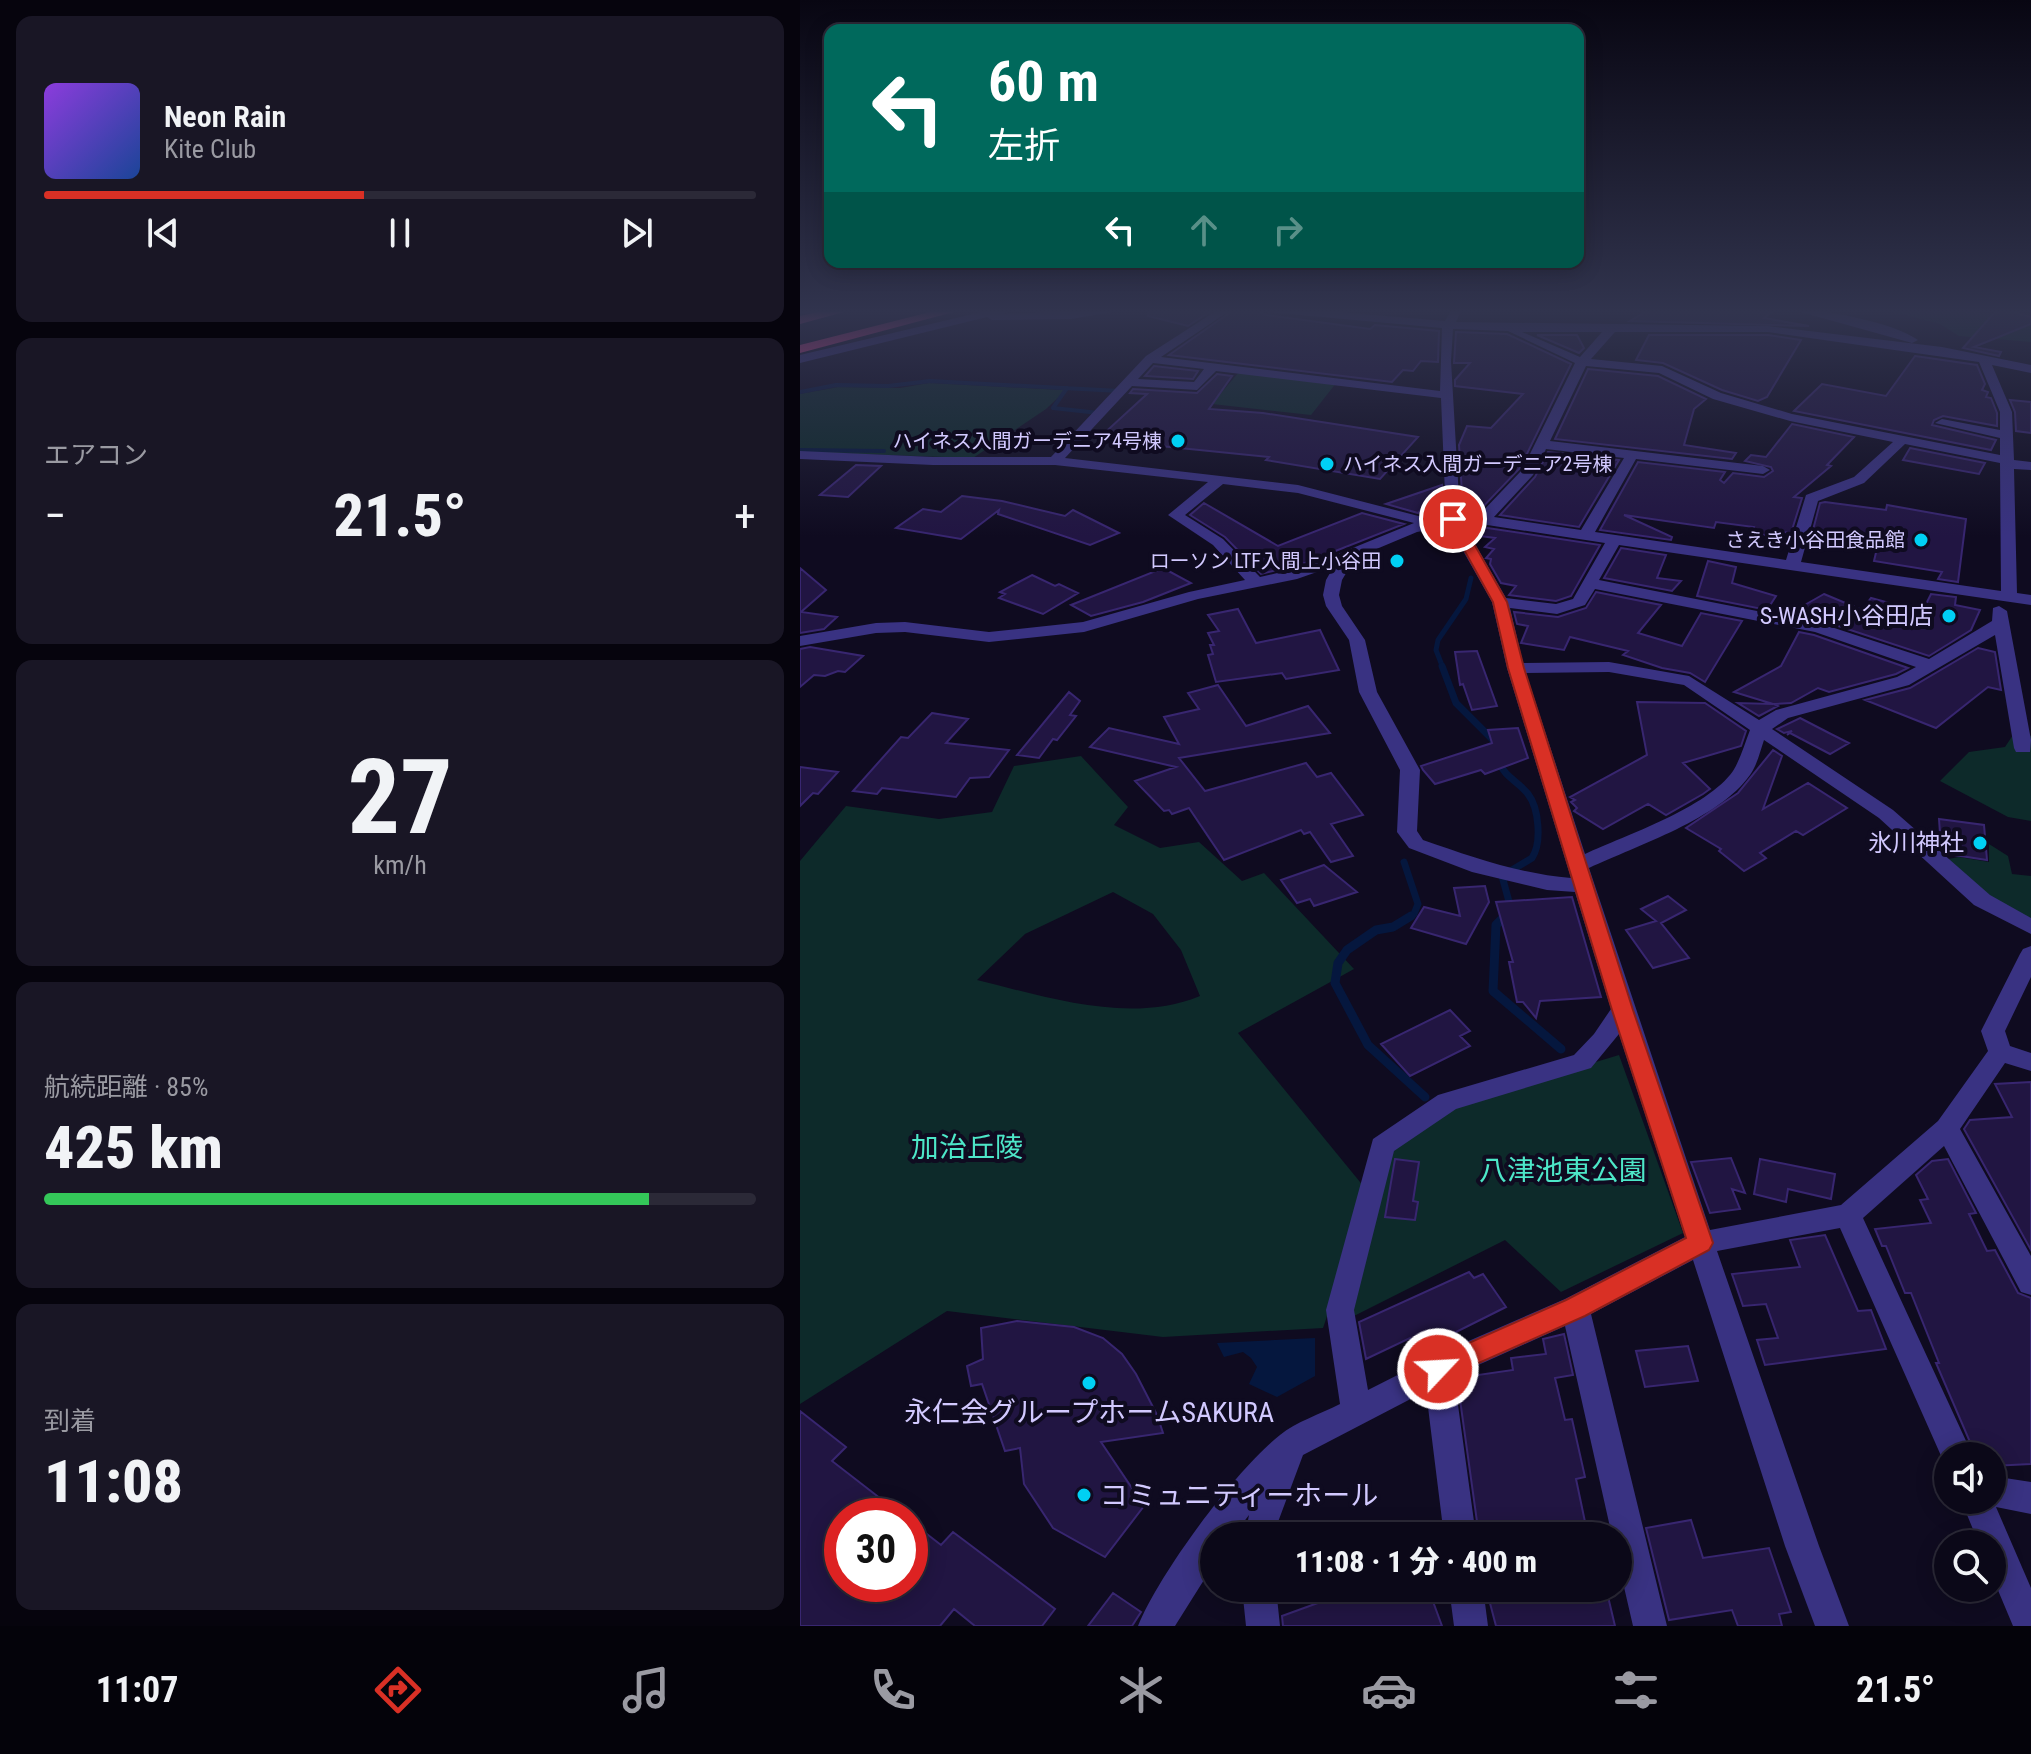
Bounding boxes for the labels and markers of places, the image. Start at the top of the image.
place label: ハイネス入間ガーデニア4号棟 [893,429,1162,453]
marker: ハイネス入間ガーデニア4号棟 [1169,432,1187,450]
place label: ハイネス入間ガーデニア2号棟 [1343,452,1612,476]
marker: ハイネス入間ガーデニア2号棟 [1318,455,1336,473]
pin [1419,485,1487,553]
place label: さえき小谷田食品館 [1726,528,1905,552]
marker: さえき小谷田食品館 [1912,531,1930,549]
place label: ローソン LTF入間上小谷田 [1150,549,1381,573]
marker: ローソン LTF入間上小谷田 [1388,552,1406,570]
place label: S-WASH小谷田店 [1760,602,1933,630]
marker: S-WASH小谷田店 [1940,607,1958,625]
place label: 氷川神社 [1868,829,1964,857]
marker: 氷川神社 [1971,834,1989,852]
marker: 永仁会グループホームSAKURA [1080,1374,1098,1392]
place label: 永仁会グループホームSAKURA [904,1396,1274,1429]
place label: コミュニティーホール [1100,1479,1378,1512]
marker: コミュニティーホール [1075,1486,1093,1504]

